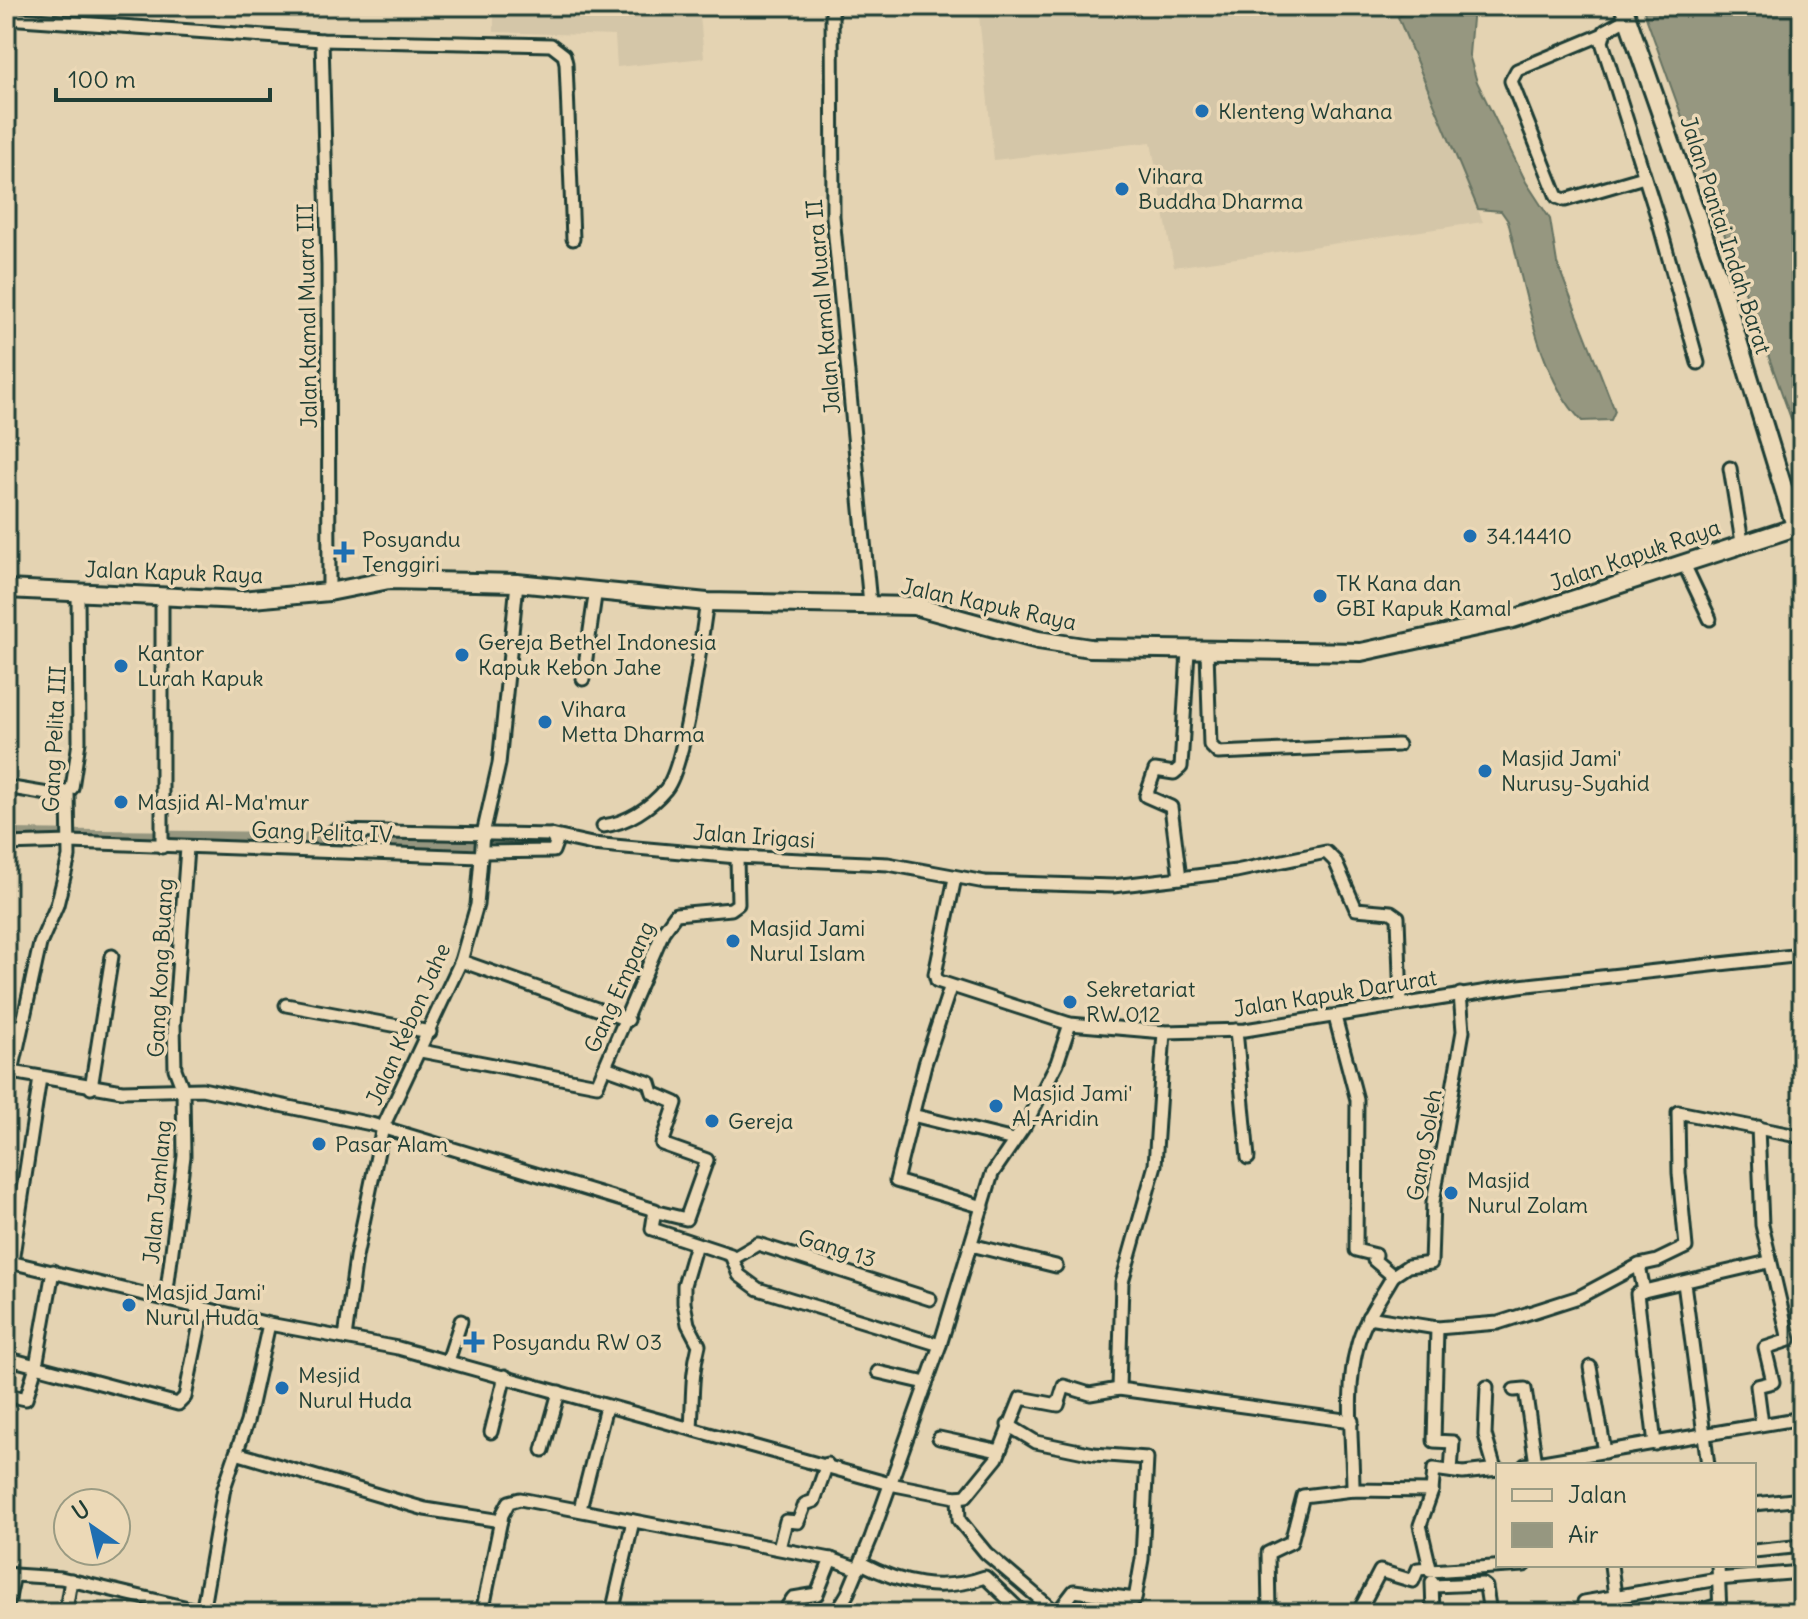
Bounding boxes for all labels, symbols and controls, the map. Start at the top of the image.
scale bar [56,52,270,102]
text: 100 m [68,64,136,94]
place label: Klenteng Wahana [1218,97,1393,125]
marker: Klenteng Wahana [1193,102,1211,120]
street label: Jalan Pantai Indah Barat [1674,113,1778,357]
place label: Vihara Buddha Dharma [1138,162,1303,215]
marker: Vihara Buddha Dharma [1113,180,1131,198]
street label: Jalan Kamal Muara II [800,198,846,416]
street label: Jalan Kamal Muara III [291,203,323,429]
street label: Jalan Kapuk Raya [1546,513,1724,597]
place label: 34.14410 [1486,522,1572,550]
place label: Posyandu Tenggiri [362,525,461,578]
marker: 34.14410 [1461,527,1479,545]
marker: Posyandu Tenggiri [333,541,355,563]
street label: Jalan Kapuk Raya [84,555,264,589]
place label: TK Kana dan GBI Kapuk Kamal [1336,569,1512,622]
street label: Jalan Kapuk Raya [899,572,1079,636]
marker: TK Kana dan GBI Kapuk Kamal [1311,587,1329,605]
place label: Gereja Bethel Indonesia Kapuk Kebon Jahe [478,628,717,681]
place label: Kantor Lurah Kapuk [137,639,263,692]
marker: Gereja Bethel Indonesia Kapuk Kebon Jahe [453,646,471,664]
marker: Kantor Lurah Kapuk [112,657,130,675]
street label: Gang Pelita III [36,665,72,813]
place label: Vihara Metta Dharma [561,695,705,748]
marker: Vihara Metta Dharma [536,713,554,731]
place label: Masjid Jami' Nurusy-Syahid [1501,744,1650,797]
marker: Masjid Jami' Nurusy-Syahid [1476,762,1494,780]
place label: Masjid Al-Ma'mur [137,788,309,816]
marker: Masjid Al-Ma'mur [112,793,130,811]
street label: Gang Pelita IV [251,816,393,848]
street label: Jalan Irigasi [692,818,816,854]
street label: Gang Kong Buang [141,878,179,1058]
place label: Masjid Jami Nurul Islam [749,914,865,967]
street label: Gang Empang [578,917,660,1057]
marker: Masjid Jami Nurul Islam [724,932,742,950]
street label: Jalan Kebon Jahe [360,938,456,1110]
street label: Jalan Kapuk Darurat [1231,963,1439,1023]
place label: Sekretariat RW 012 [1086,975,1195,1028]
marker: Sekretariat RW 012 [1061,993,1079,1011]
place label: Masjid Jami' Al-Aridin [1012,1079,1132,1132]
street label: Gang Soleh [1400,1087,1448,1203]
marker: Masjid Jami' Al-Aridin [987,1097,1005,1115]
place label: Gereja [728,1107,793,1135]
marker: Gereja [703,1112,721,1130]
street label: Jalan Jamlang [137,1119,177,1265]
place label: Pasar Alam [335,1130,448,1158]
marker: Pasar Alam [310,1135,328,1153]
place label: Masjid Nurul Zolam [1467,1166,1588,1219]
marker: Masjid Nurul Zolam [1442,1184,1460,1202]
street label: Gang 13 [795,1223,879,1273]
place label: Masjid Jami' Nurul Huda [145,1278,265,1331]
marker: Masjid Jami' Nurul Huda [120,1296,138,1314]
place label: Posyandu RW 03 [492,1328,662,1356]
marker: Posyandu RW 03 [463,1331,485,1353]
place label: Mesjid Nurul Huda [298,1361,412,1414]
marker: Mesjid Nurul Huda [273,1379,291,1397]
legend [1496,1463,1756,1567]
text: Jalan [1568,1479,1627,1509]
north arrow [52,1487,132,1567]
text: U [67,1495,95,1526]
text: Air [1568,1519,1599,1549]

